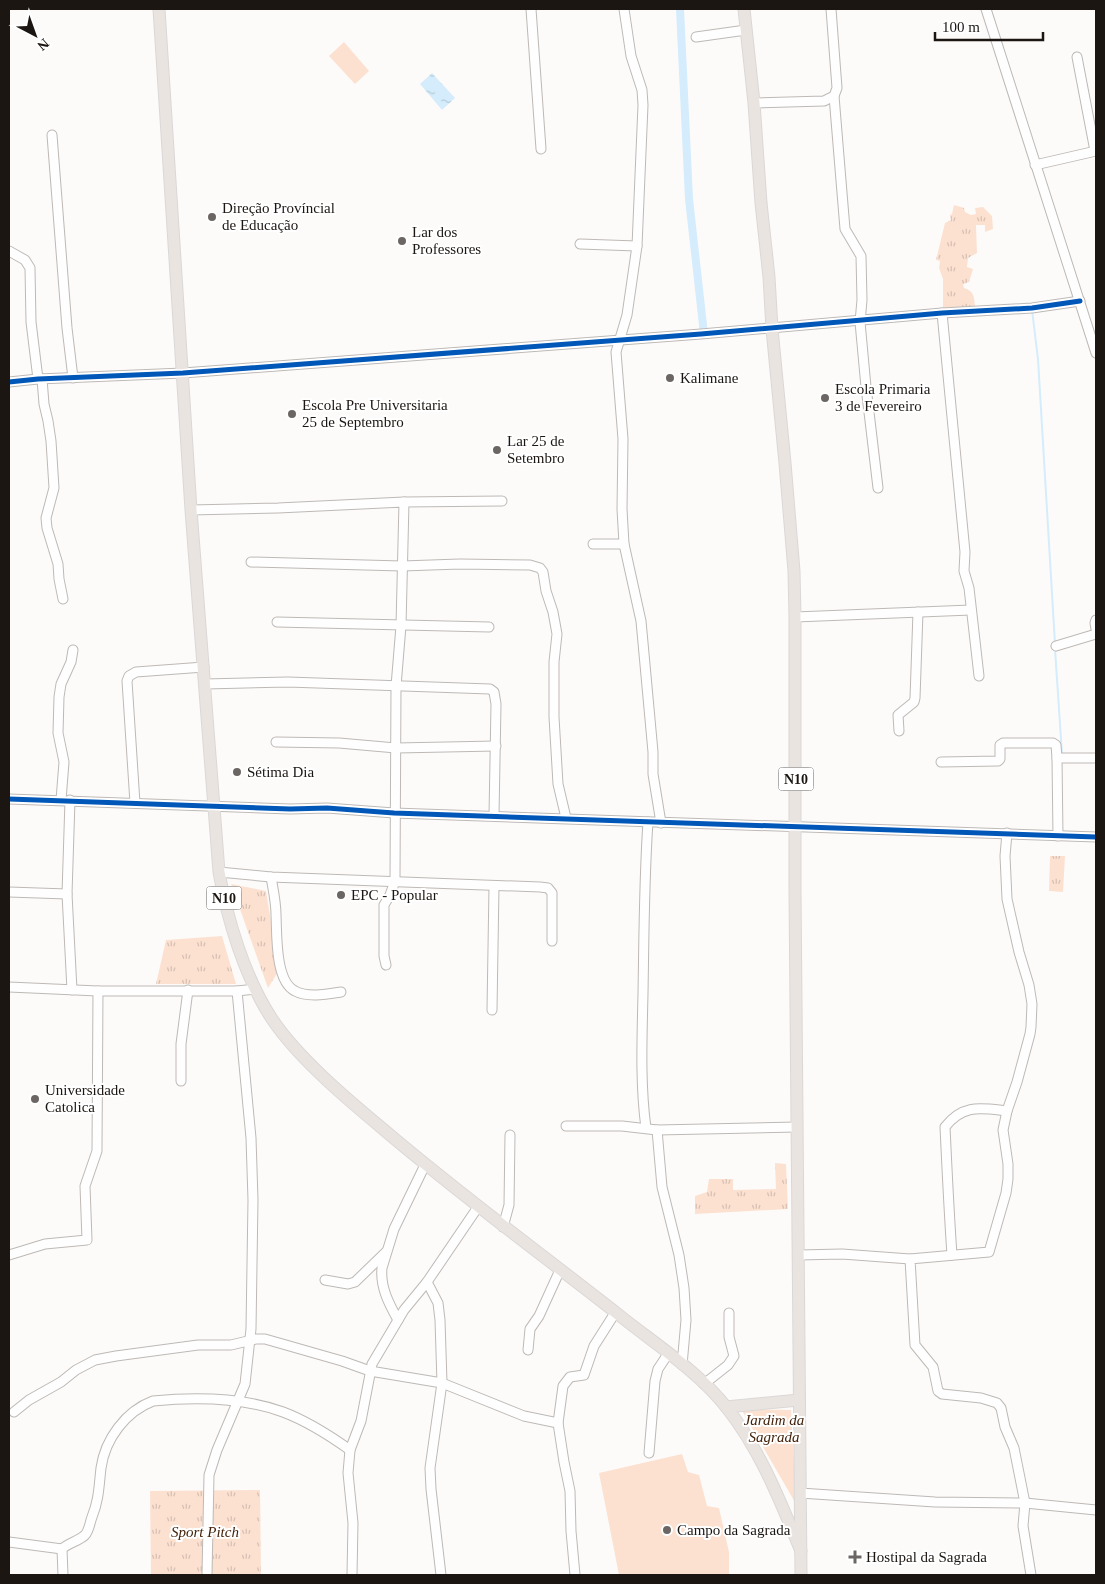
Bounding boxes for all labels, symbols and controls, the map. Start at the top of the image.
north arrow [10,10,60,60]
scale bar [935,10,1042,42]
text: 100 m [942,19,980,35]
text: N [34,35,52,53]
place label: Direção Províncial de Educação [222,200,335,233]
marker: Direção Províncial de Educação [206,211,218,223]
place label: Lar dos Professores [412,224,481,257]
marker: Lar dos Professores [396,235,408,247]
place label: Kalimane [680,370,739,386]
marker: Kalimane [664,372,676,384]
place label: Escola Primaria 3 de Fevereiro [835,381,931,414]
marker: Escola Primaria 3 de Fevereiro [819,392,831,404]
place label: Escola Pre Universitaria 25 de Septembro [302,397,448,430]
marker: Escola Pre Universitaria 25 de Septembro [286,408,298,420]
place label: Lar 25 de Setembro [507,433,565,466]
marker: Lar 25 de Setembro [491,444,503,456]
place label: Sétima Dia [247,764,314,780]
marker: Sétima Dia [231,766,243,778]
road number: N10 [778,768,814,791]
road number: N10 [206,886,242,910]
place label: EPC - Popular [351,887,438,903]
marker: EPC - Popular [335,889,347,901]
place label: Universidade Catolica [45,1082,125,1115]
marker: Universidade Catolica [29,1093,41,1105]
park label: Jardim da Sagrada [744,1412,804,1445]
place label: Campo da Sagrada [677,1522,791,1538]
park label: Sport Pitch [171,1524,239,1540]
marker: Campo da Sagrada [661,1524,673,1536]
place label: Hostipal da Sagrada [866,1549,987,1565]
marker: Hostipal da Sagrada [848,1550,862,1564]

